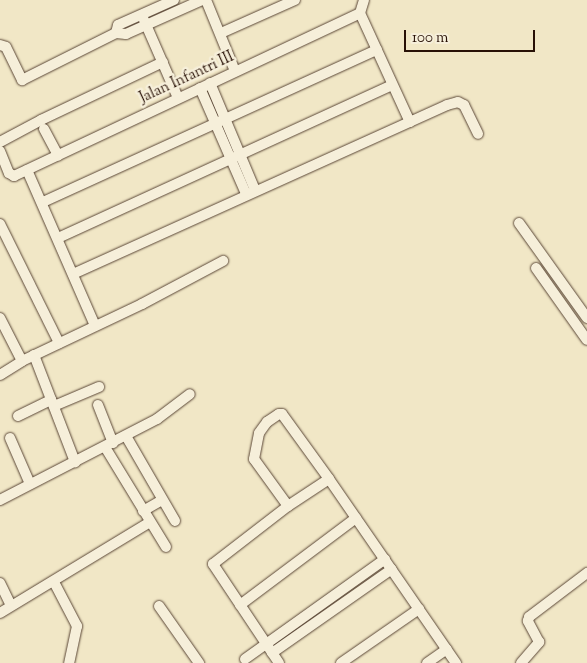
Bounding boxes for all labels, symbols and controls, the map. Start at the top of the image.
scale bar [407,20,538,52]
text: 100 m [412,28,448,49]
street label: Jalan Infantri III [137,48,237,108]

